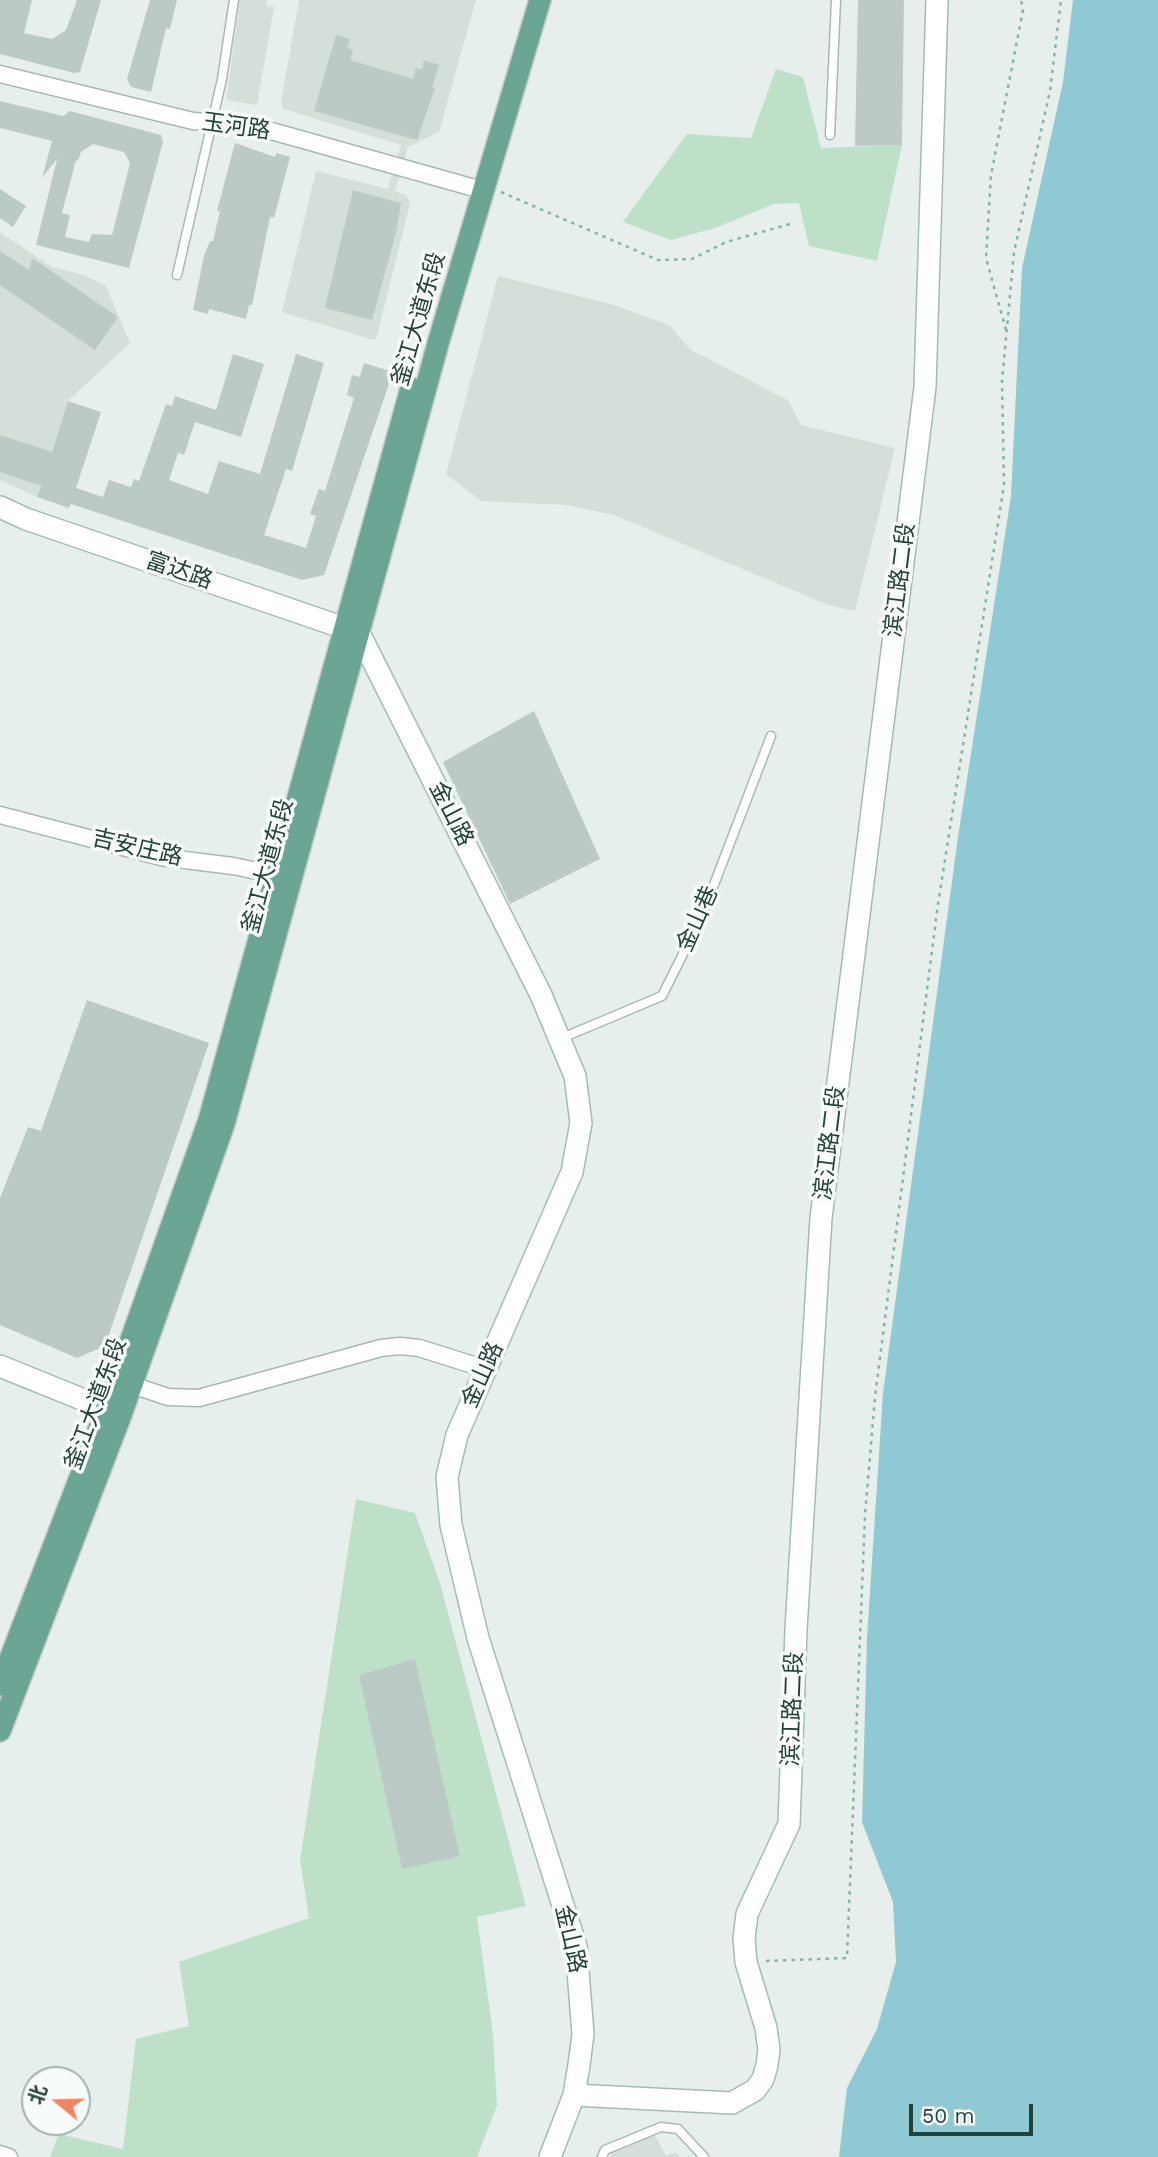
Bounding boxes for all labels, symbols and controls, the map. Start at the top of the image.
street label: 玉河路 [200,109,272,145]
street label: 釜江大道东段 [387,249,451,389]
street label: 滨江路二段 [879,521,921,639]
street label: 富达路 [142,547,216,595]
street label: 金山路 [423,777,479,851]
street label: 釜江大道东段 [237,796,299,936]
street label: 吉安庄路 [89,824,185,872]
street label: 金山巷 [671,882,725,956]
street label: 滨江路二段 [809,1084,851,1202]
street label: 釜江大道东段 [59,1334,133,1474]
street label: 金山路 [456,1338,510,1412]
street label: 滨江路二段 [777,1651,809,1767]
street label: 金山路 [549,1902,591,1976]
north arrow [21,2066,91,2136]
text: 北 [24,2082,52,2107]
scale bar [913,2090,1037,2134]
text: 50 m [922,2103,974,2128]

